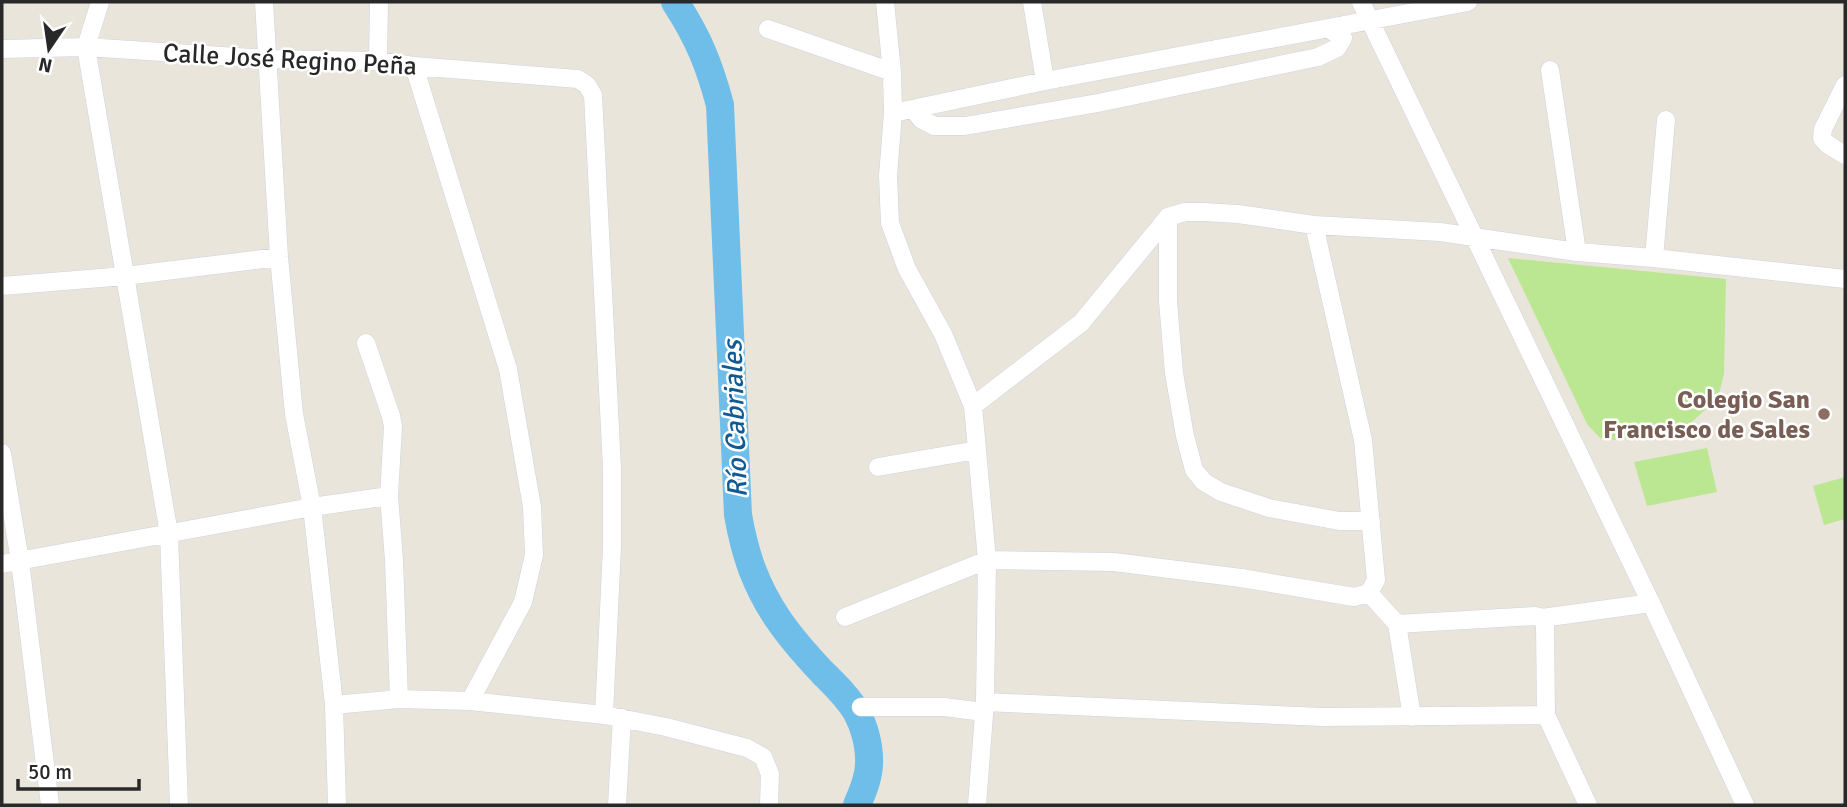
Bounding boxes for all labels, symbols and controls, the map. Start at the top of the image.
north arrow [14,14,84,84]
street label: Calle José Regino Peña [162,37,418,83]
text: N [36,51,55,78]
water label: Río Cabriales [715,337,755,498]
place label: Colegio San Francisco de Sales [1603,384,1810,446]
marker: Colegio San Francisco de Sales [1816,406,1832,422]
scale bar [18,748,138,792]
text: 50 m [28,759,72,785]

